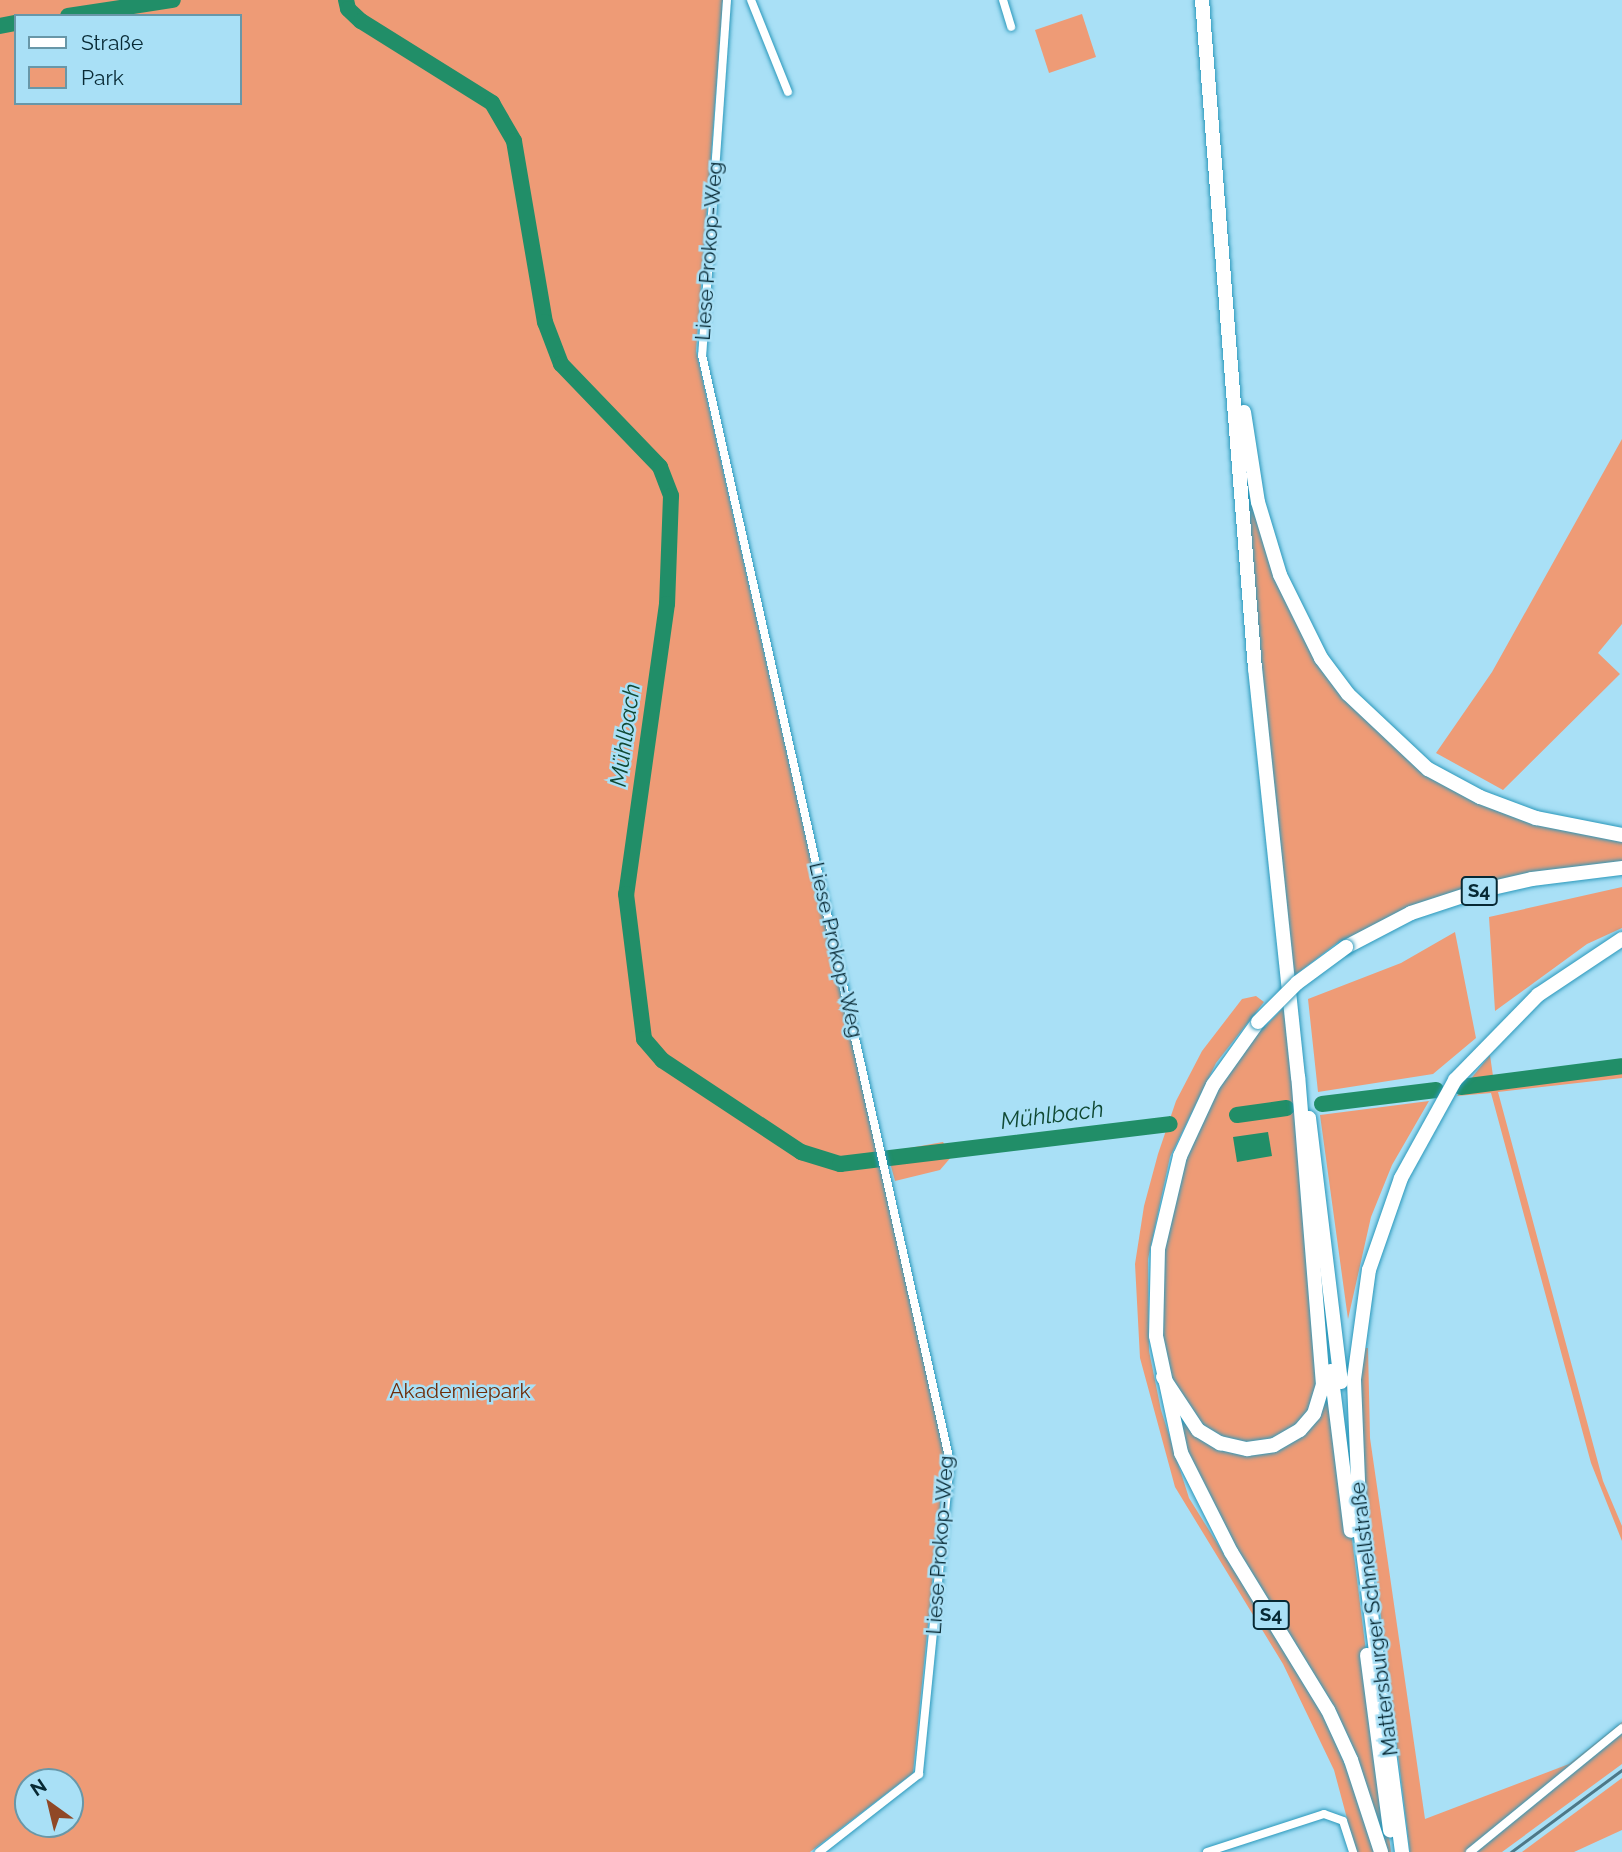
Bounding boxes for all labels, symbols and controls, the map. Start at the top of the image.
legend [14,14,242,105]
text: Straße [81,30,143,55]
text: Park [81,65,124,90]
street label: Liese Prokop-Weg [690,161,728,341]
water label: Mühlbach [604,682,646,788]
street label: Liese Prokop-Weg [804,860,868,1040]
road number: S4 [1460,876,1498,906]
water label: Mühlbach [999,1095,1105,1135]
park label: Akademiepark [389,1378,531,1404]
street label: Liese Prokop-Weg [921,1455,959,1635]
street label: Mattersburger Schnellstraße [1345,1480,1403,1758]
road number: S4 [1252,1600,1290,1630]
north arrow [14,1768,84,1838]
text: N [26,1774,51,1800]

